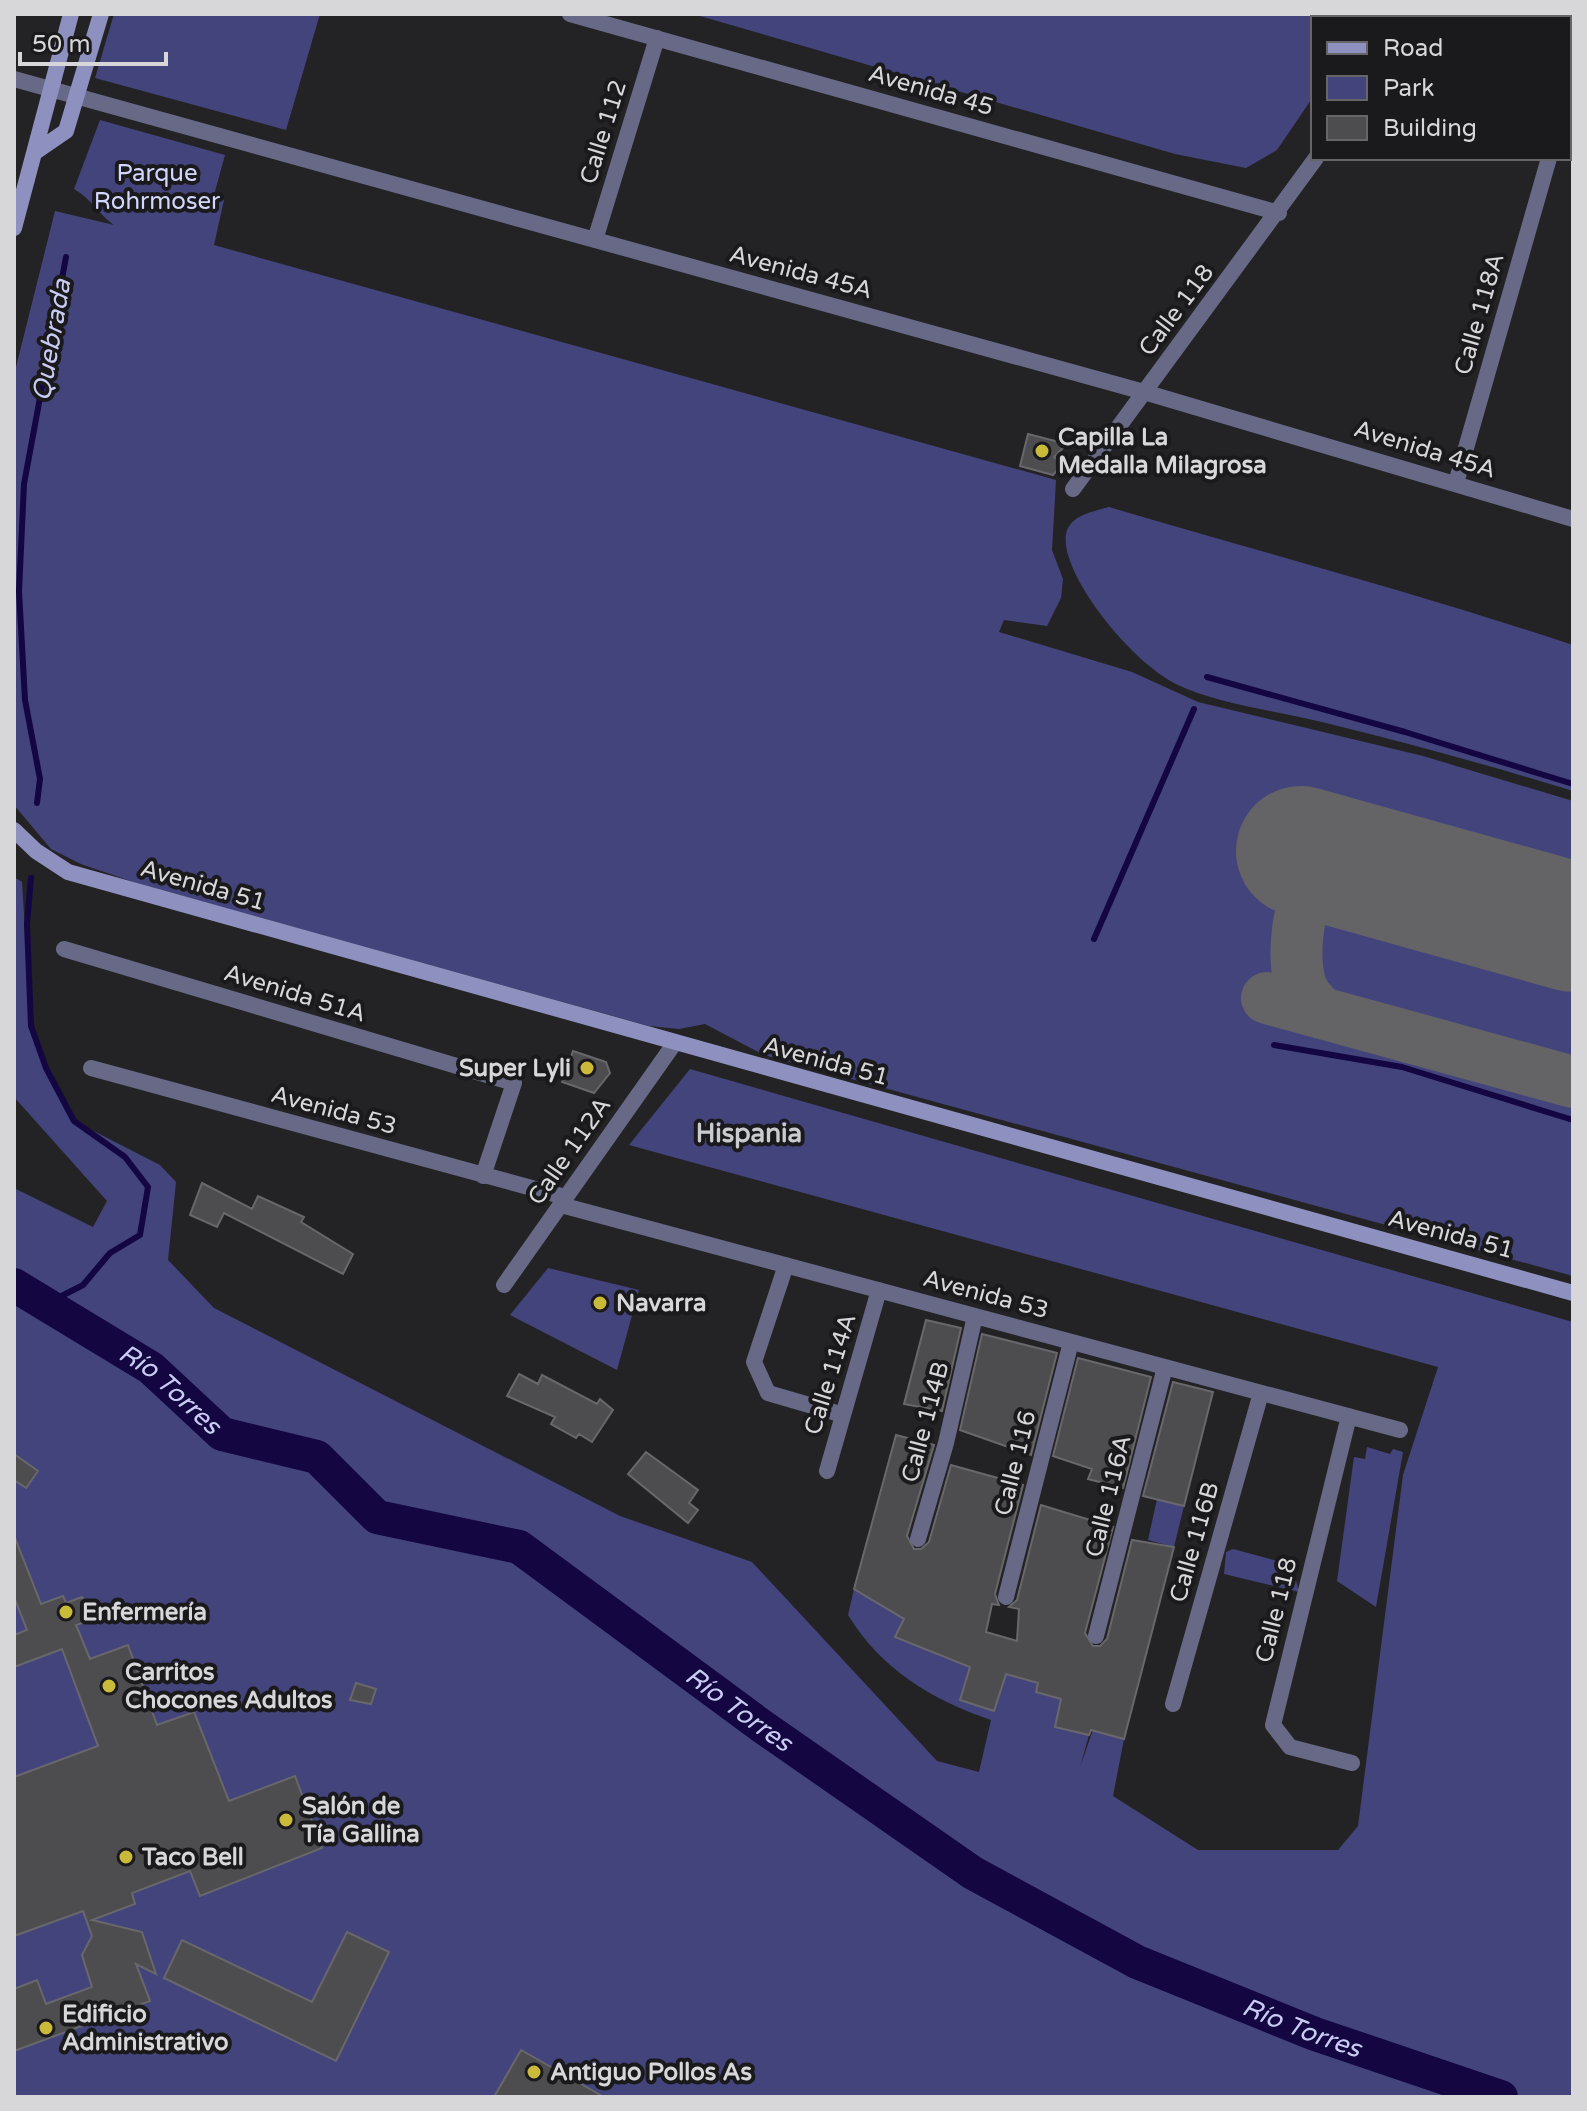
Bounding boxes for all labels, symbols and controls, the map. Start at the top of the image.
scale bar [20,16,166,66]
legend [1311,16,1571,160]
text: 50 m [32,30,90,59]
text: Road [1383,34,1443,63]
street label: Avenida 45 [865,59,997,122]
text: Park [1383,74,1434,103]
street label: Calle 112 [574,77,633,188]
text: Building [1383,114,1477,143]
park label: Parque Rohrmoser [94,159,221,216]
street label: Avenida 45A [726,239,875,305]
street label: Calle 118A [1448,250,1511,378]
street label: Calle 118 [1133,259,1220,362]
water label: Quebrada [26,275,78,404]
street label: Avenida 45A [1350,414,1499,485]
place label: Capilla La Medalla Milagrosa [1058,423,1267,480]
marker: Capilla La Medalla Milagrosa [1033,442,1051,460]
street label: Avenida 51 [137,854,269,917]
street label: Avenida 51A [220,958,369,1029]
street label: Avenida 51 [760,1031,892,1092]
place label: Super Lyli [459,1054,571,1083]
marker: Super Lyli [578,1059,596,1077]
street label: Avenida 53 [268,1080,400,1141]
street label: Calle 112A [522,1092,617,1211]
district label: Hispania [696,1118,802,1149]
street label: Avenida 51 [1385,1204,1517,1265]
street label: Avenida 53 [920,1264,1052,1325]
place label: Navarra [616,1289,706,1318]
marker: Navarra [591,1294,609,1312]
street label: Calle 114A [798,1310,863,1438]
water label: Río Torres [113,1337,228,1442]
street label: Calle 114B [895,1359,956,1486]
street label: Calle 116 [988,1408,1043,1519]
street label: Calle 116A [1079,1432,1138,1560]
street label: Calle 116B [1163,1479,1225,1606]
street label: Calle 118 [1249,1555,1304,1666]
place label: Enfermería [82,1598,207,1627]
marker: Enfermería [57,1603,75,1621]
place label: Carritos Chocones Adultos [125,1658,333,1715]
water label: Río Torres [679,1660,799,1759]
marker: Carritos Chocones Adultos [100,1677,118,1695]
place label: Salón de Tía Gallina [301,1792,420,1849]
marker: Salón de Tía Gallina [277,1811,295,1829]
place label: Taco Bell [141,1843,244,1872]
marker: Taco Bell [117,1848,135,1866]
water label: Río Torres [1238,1991,1366,2065]
place label: Edificio Administrativo [62,2000,229,2057]
marker: Edificio Administrativo [37,2019,55,2037]
place label: Antiguo Pollos As [550,2058,752,2087]
marker: Antiguo Pollos As [525,2063,543,2081]

